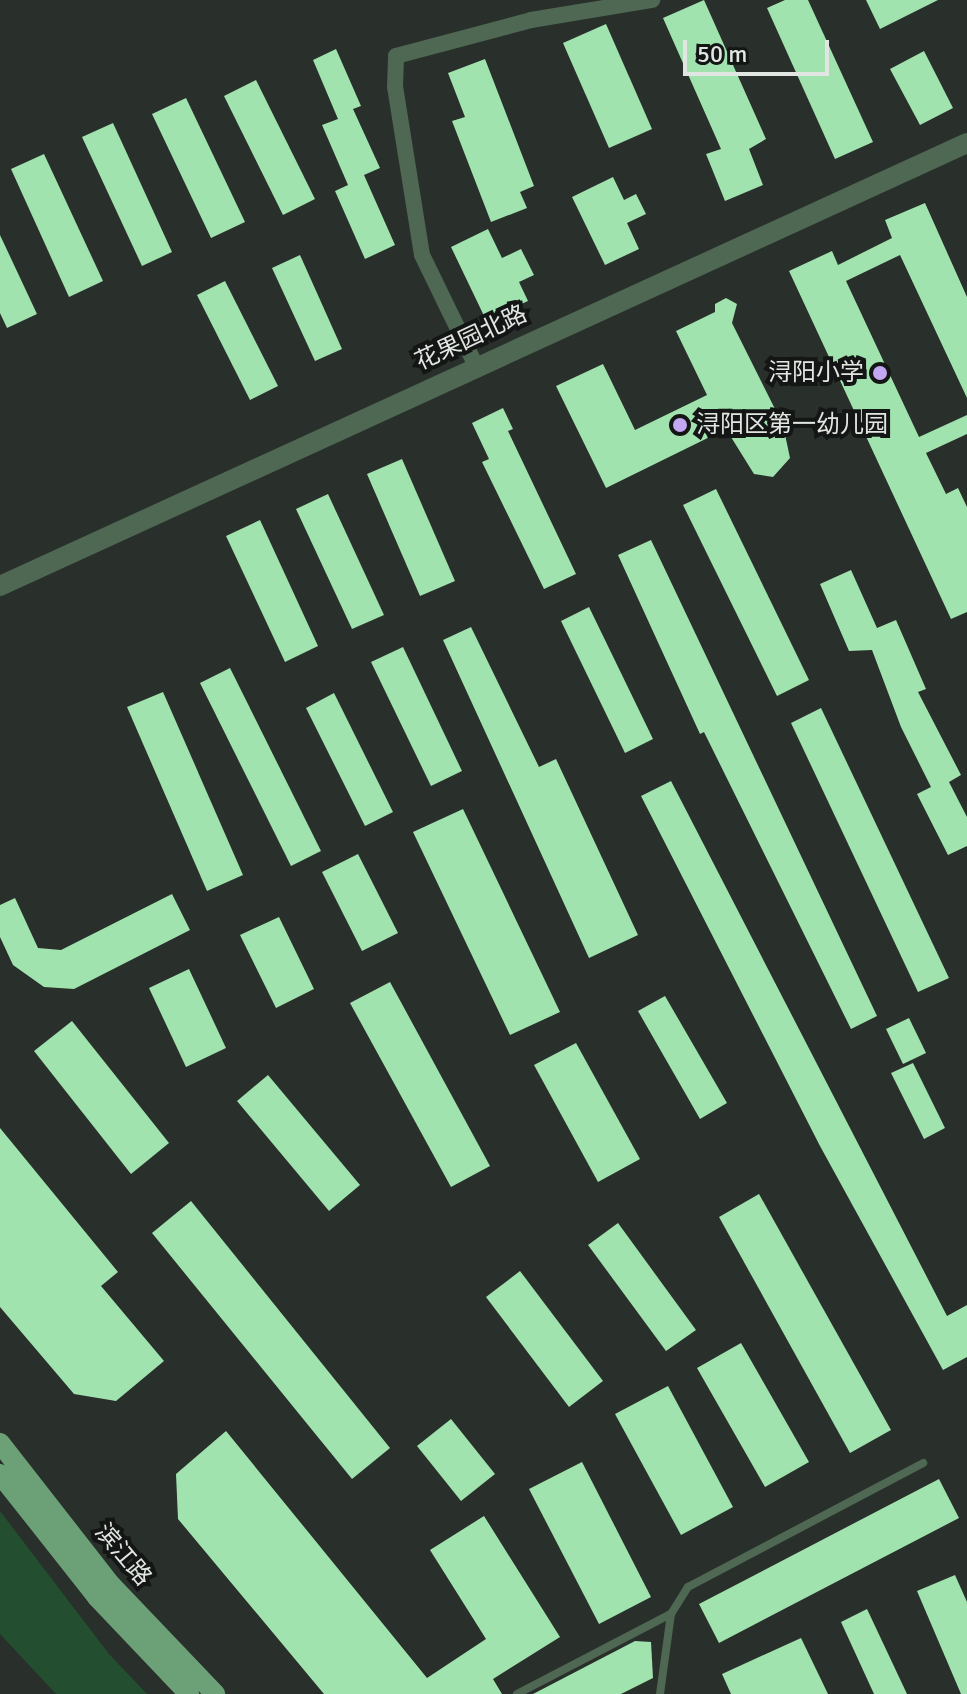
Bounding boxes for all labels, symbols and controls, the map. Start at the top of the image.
scale bar [687,24,833,74]
text: 50 m [697,39,747,69]
street label: 花果园北路 [411,300,531,376]
place label: 浔阳小学 [768,359,864,387]
marker: 浔阳小学 [871,364,889,382]
place label: 浔阳区第一幼儿园 [696,411,888,439]
marker: 浔阳区第一幼儿园 [671,416,689,434]
street label: 滨江路 [89,1518,157,1592]

